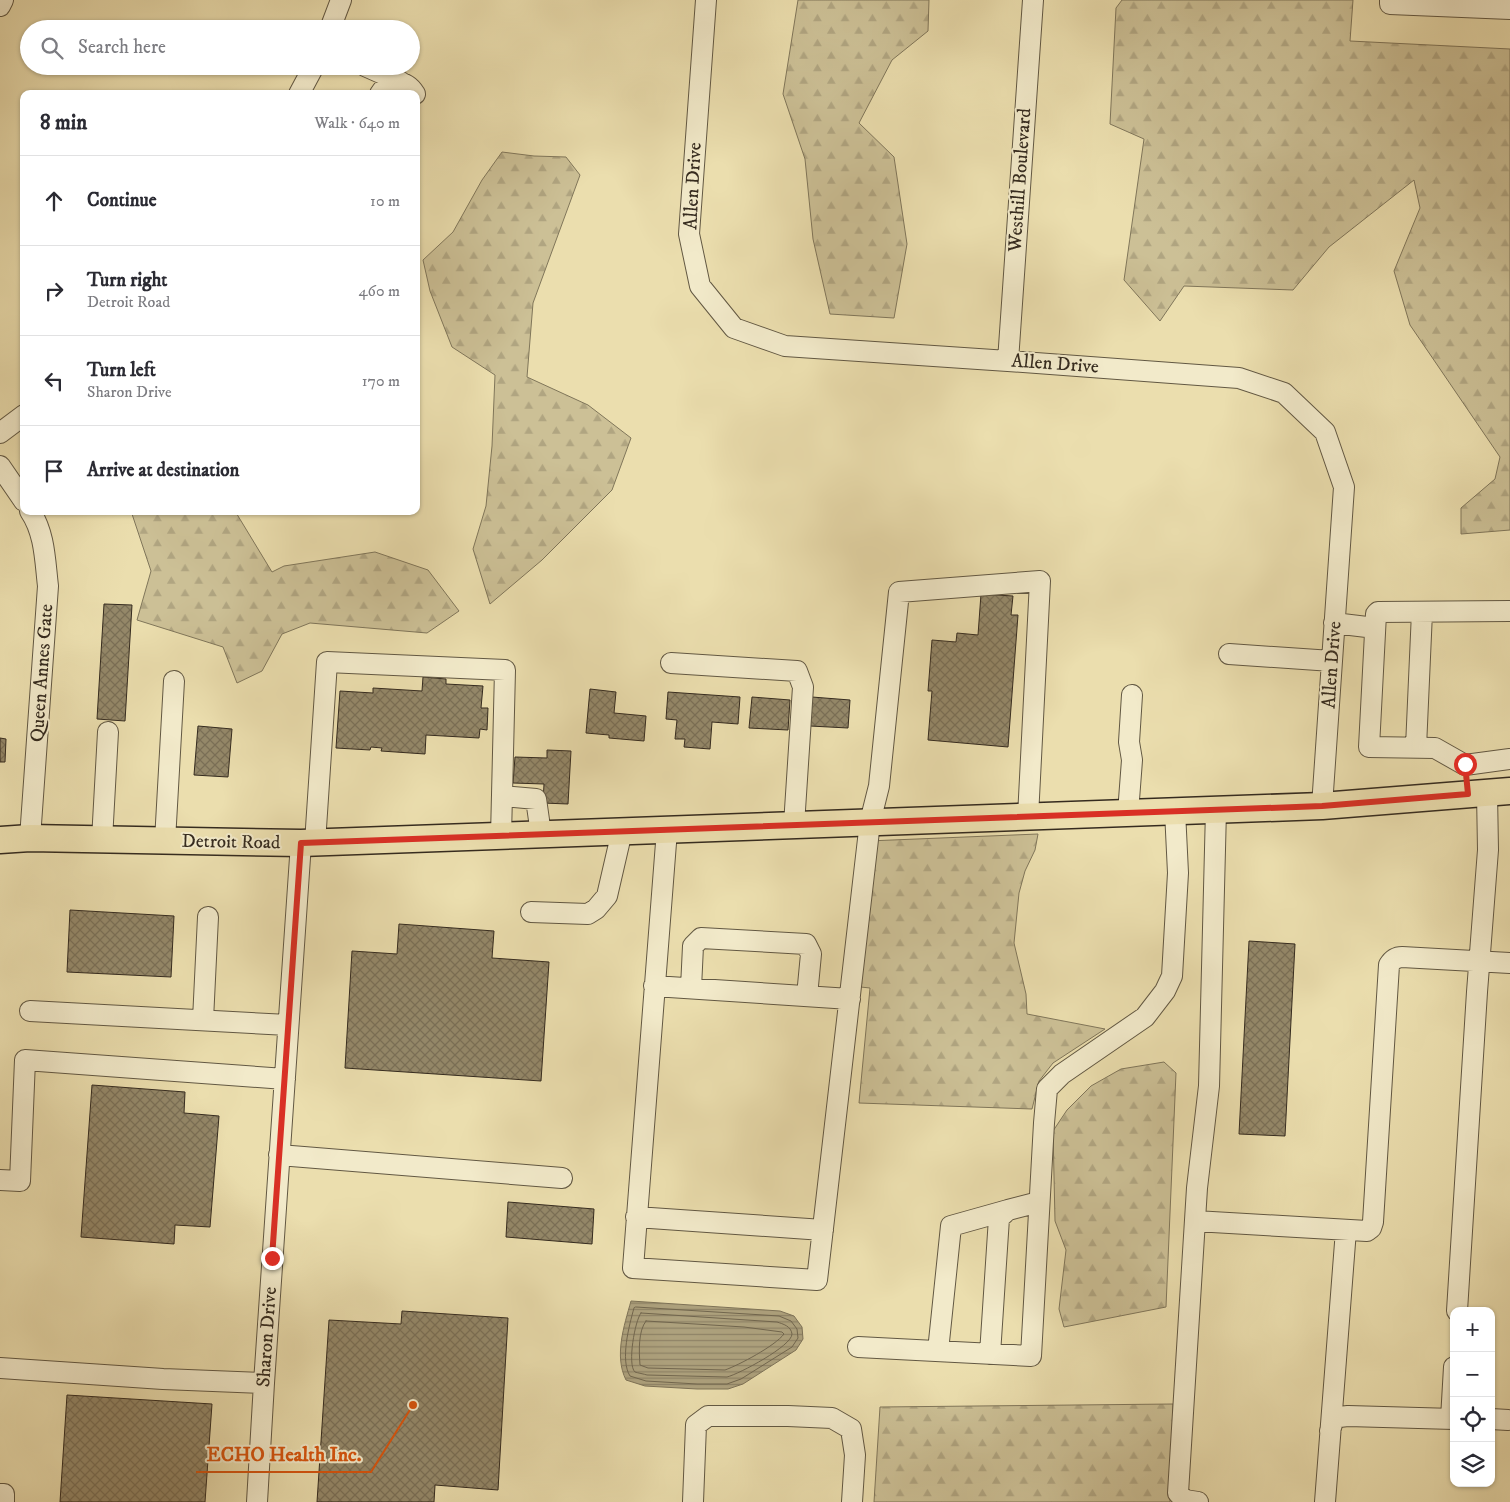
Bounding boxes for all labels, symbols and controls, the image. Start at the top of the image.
search box [20,20,420,75]
icon: search [38,34,66,62]
text: Search here [78,36,166,59]
street label: Westhill Boulevard [1003,107,1037,254]
text: 8 min [40,110,87,136]
text: Walk · 640 m [314,113,400,133]
street label: Allen Drive [679,142,707,230]
icon: ahead [40,187,68,215]
text: Continue [87,189,157,212]
text: 10 m [370,191,400,211]
text: Turn right [87,269,167,292]
icon: right [40,277,68,305]
text: 460 m [358,281,400,301]
text: Detroit Road [87,292,170,312]
street label: Allen Drive [1010,349,1100,379]
text: Turn left [87,359,156,382]
icon: left [40,367,68,395]
text: 170 m [362,371,400,391]
text: Sharon Drive [87,382,172,402]
icon: arrive [40,457,68,485]
text: Arrive at destination [87,459,239,482]
street label: Queen Annes Gate [26,603,58,743]
street label: Allen Drive [1317,620,1347,710]
route start [1454,753,1477,776]
street label: Detroit Road [181,830,281,854]
route end [261,1247,284,1270]
street label: Sharon Drive [252,1286,282,1388]
map controls [1450,1307,1495,1487]
button: + [1450,1307,1495,1352]
button: − [1450,1352,1495,1397]
button: locate [1450,1397,1495,1442]
callout: ECHO Health Inc. [196,1437,371,1472]
button: layers [1450,1442,1495,1487]
text: ECHO Health Inc. [207,1443,362,1468]

